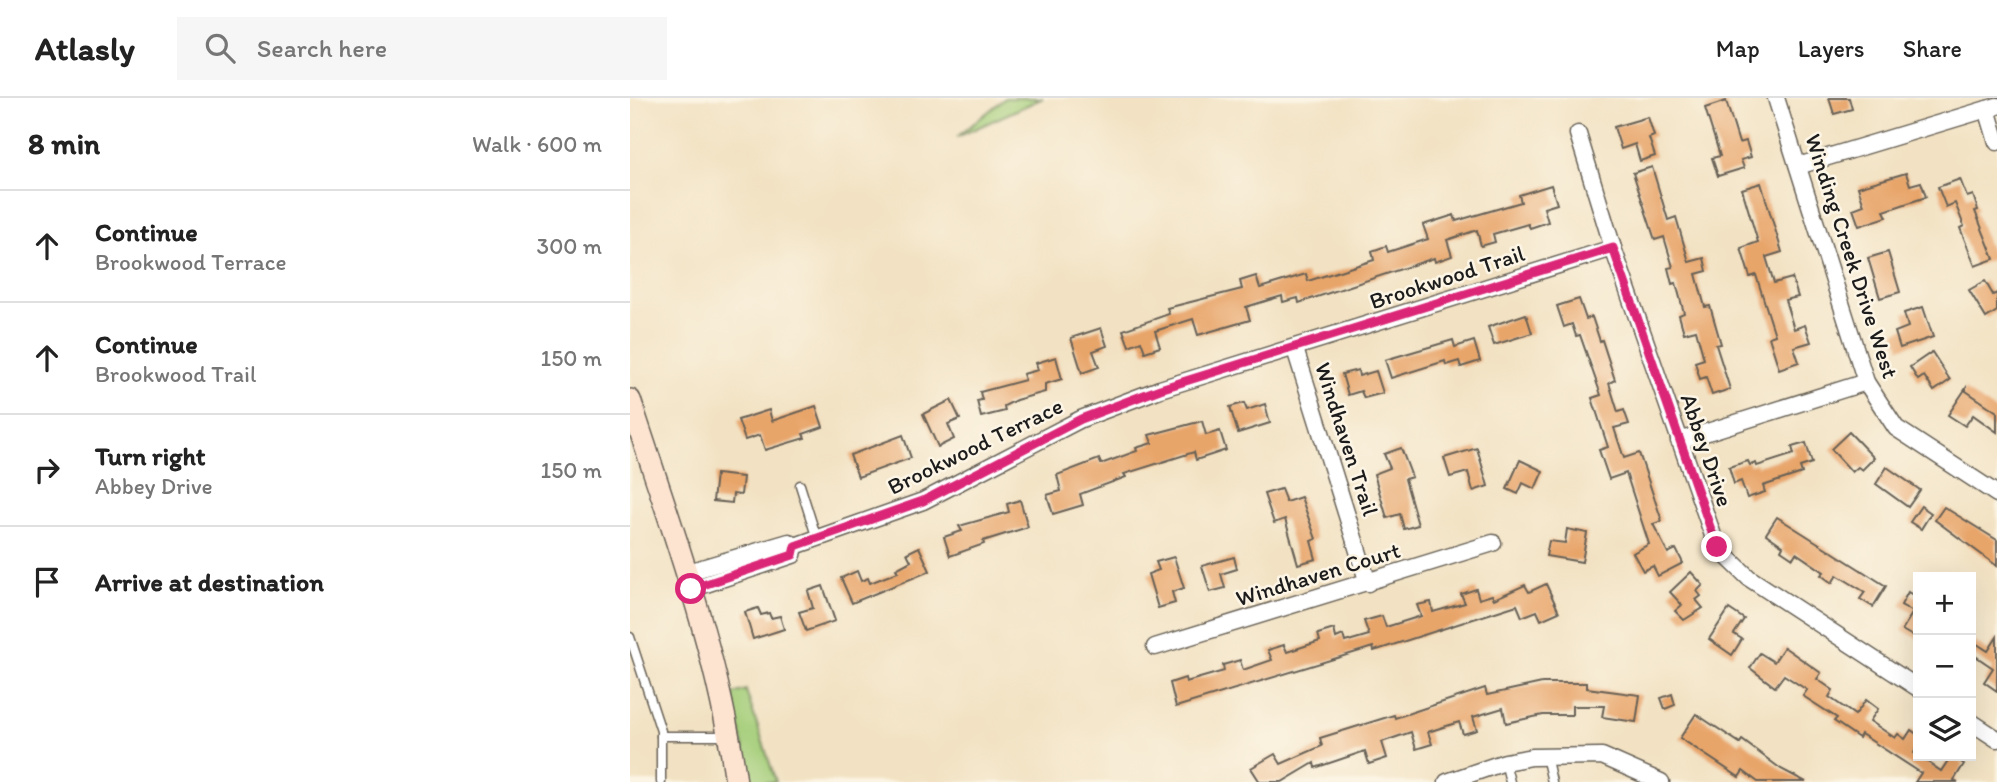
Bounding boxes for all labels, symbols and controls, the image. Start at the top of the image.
search box [177,17,667,80]
text: Atlasly [35,29,135,68]
icon: search [201,29,239,67]
text: Search here [257,32,387,64]
text: Map [1716,34,1760,63]
text: Layers [1798,34,1865,63]
text: Share [1903,34,1962,63]
text: 8 min [28,125,100,162]
text: Walk · 600 m [472,130,602,158]
street label: Winding Creek Drive West [1799,130,1905,382]
text: Continue [95,216,198,248]
icon: ahead [28,227,66,265]
text: 300 m [537,232,602,260]
street label: Brookwood Trail [1366,239,1529,315]
text: Brookwood Terrace [95,248,287,276]
text: Continue [95,328,198,360]
icon: ahead [28,339,66,377]
text: 150 m [541,344,602,372]
street label: Windhaven Trail [1309,359,1385,520]
text: Brookwood Trail [95,360,256,388]
street label: Abbey Drive [1675,390,1739,510]
street label: Brookwood Terrace [883,391,1067,501]
text: Turn right [95,440,206,472]
icon: right [28,451,66,489]
text: 150 m [541,456,602,484]
text: Abbey Drive [95,472,213,500]
route end [1701,531,1732,562]
street label: Windhaven Court [1232,536,1404,612]
icon: arrive [28,563,66,601]
text: Arrive at destination [95,566,324,598]
map controls [1913,572,1976,761]
button: + [1913,572,1976,635]
route start [675,573,706,604]
button: − [1913,635,1976,698]
button: layers [1913,698,1976,761]

